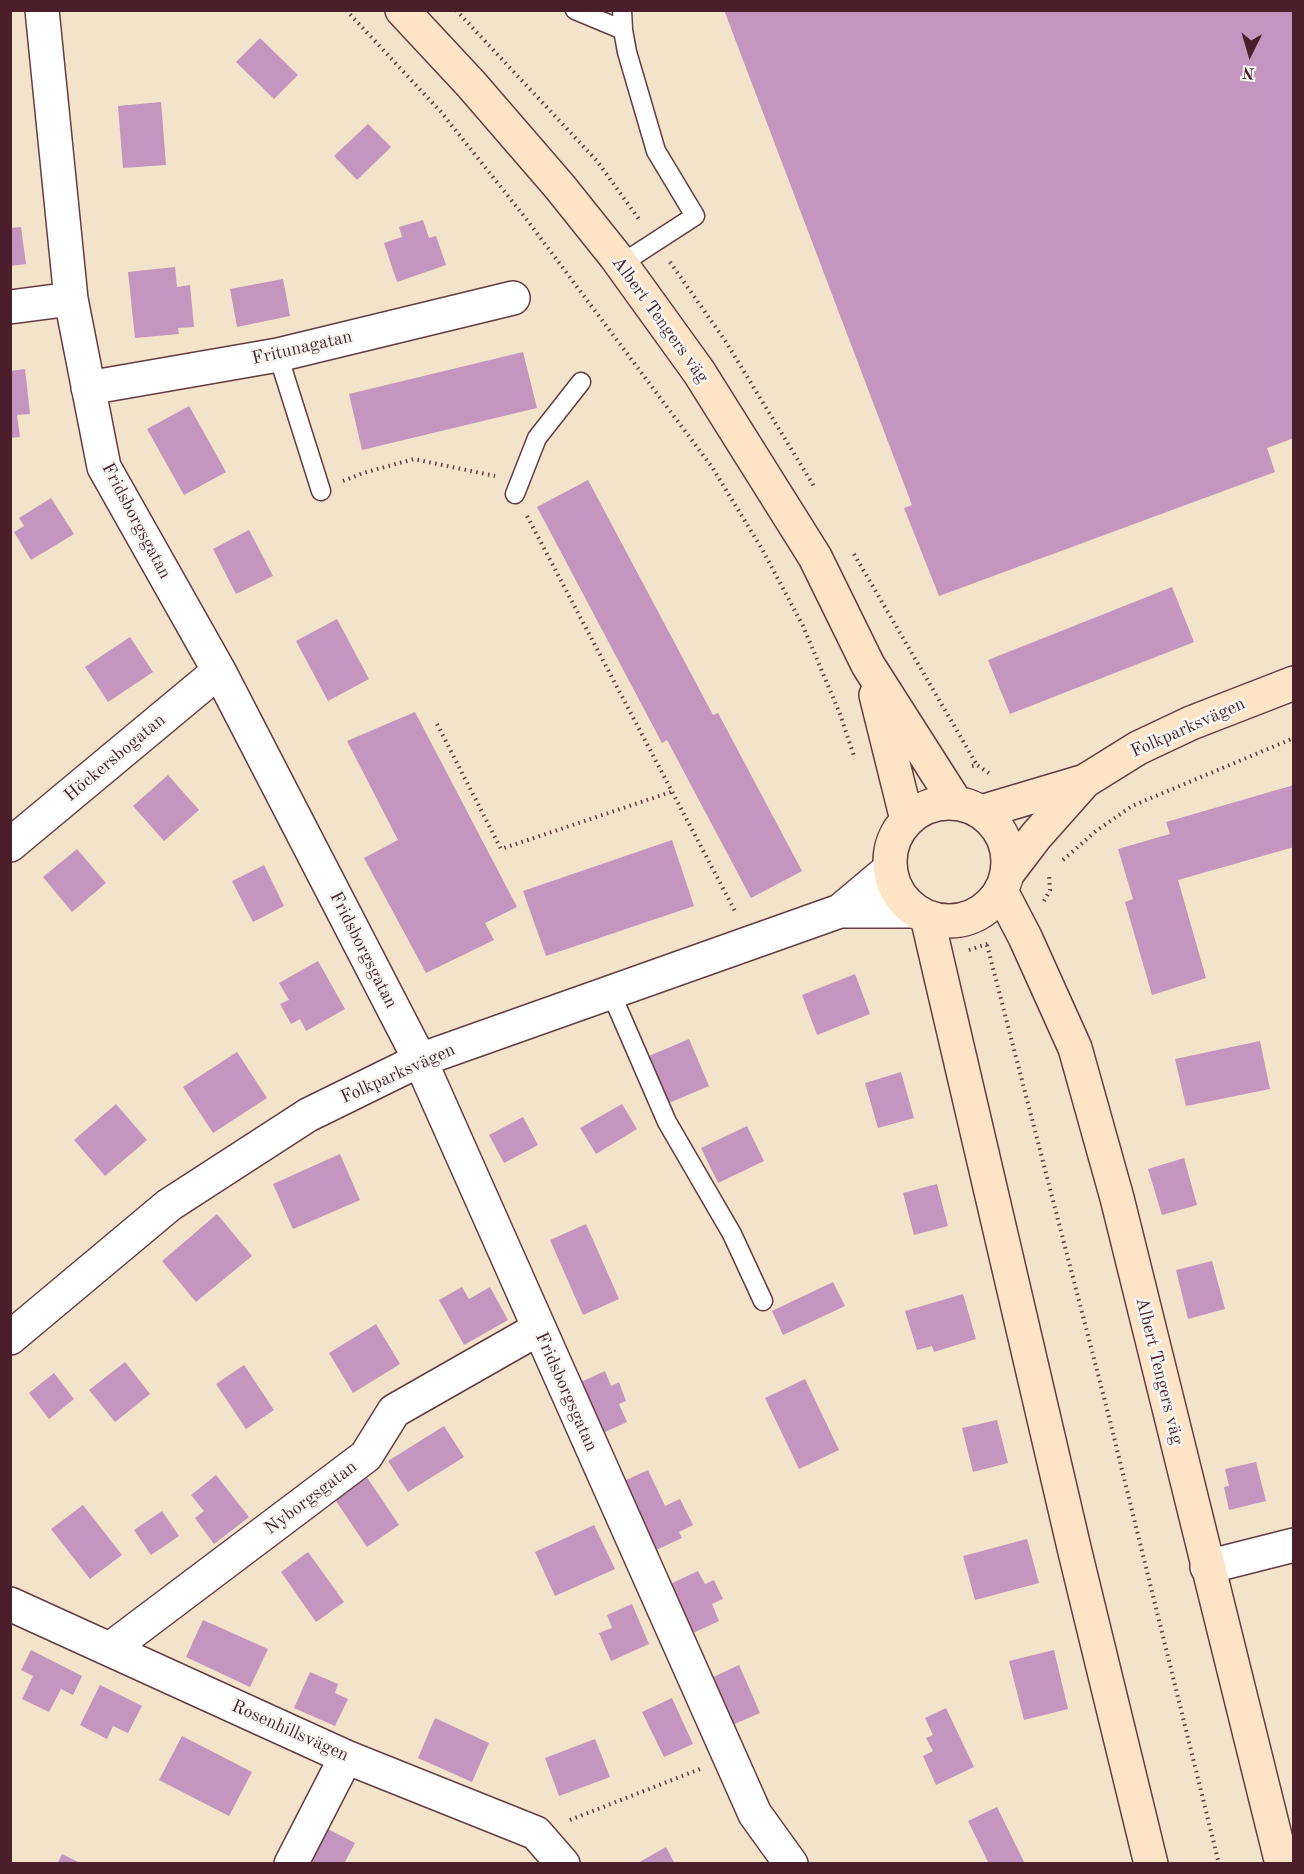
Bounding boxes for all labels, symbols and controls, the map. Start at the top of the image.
north arrow [1220,24,1280,84]
text: N [1242,63,1255,80]
street label: Albert Tengers väg [607,253,713,387]
street label: Fritunagatan [250,326,354,370]
street label: Fridsborgsgatan [96,459,176,583]
street label: Folkparksvägen [1127,693,1249,763]
street label: Höckersbogatan [60,709,170,807]
street label: Fridsborgsgatan [324,888,402,1012]
street label: Folkparksvägen [337,1039,459,1109]
street label: Albert Tengers väg [1130,1295,1188,1447]
street label: Fridsborgsgatan [530,1329,602,1455]
street label: Nyborgsgatan [261,1456,361,1540]
street label: Rosenhillsvägen [228,1696,352,1766]

